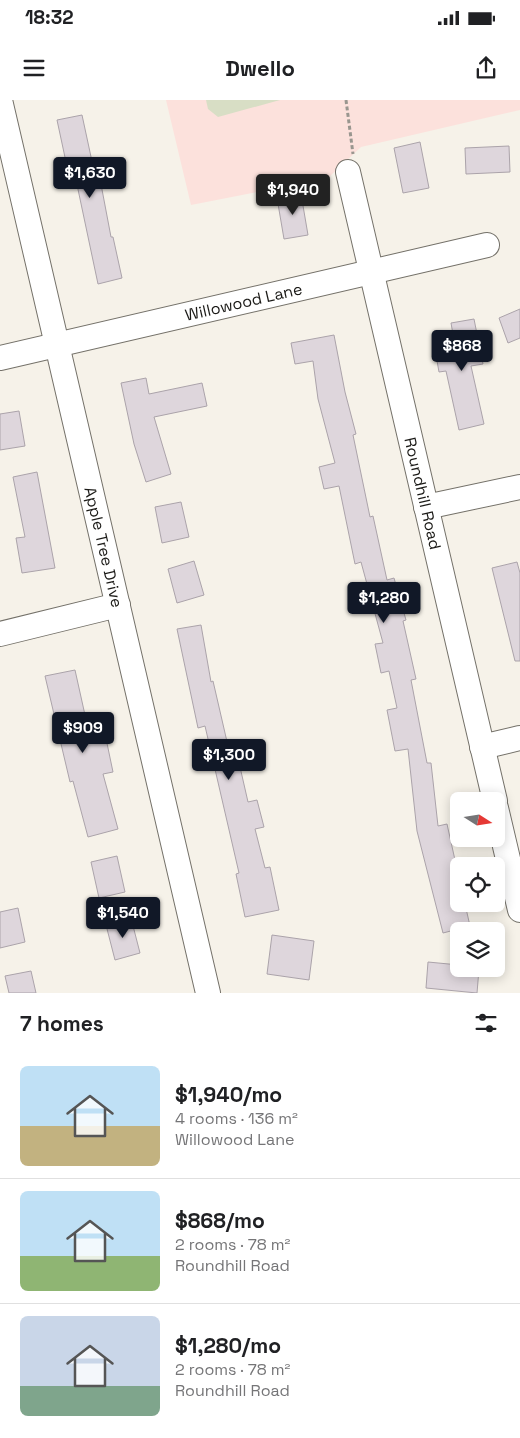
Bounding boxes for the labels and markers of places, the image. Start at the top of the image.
pin: $1,630 [49,156,131,199]
pin: $1,940 [252,174,334,216]
pin: $868 [432,330,492,372]
pin: $1,280 [343,582,425,624]
pin: $909 [53,712,113,754]
pin: $1,300 [188,738,270,781]
pin: $1,540 [82,896,164,939]

